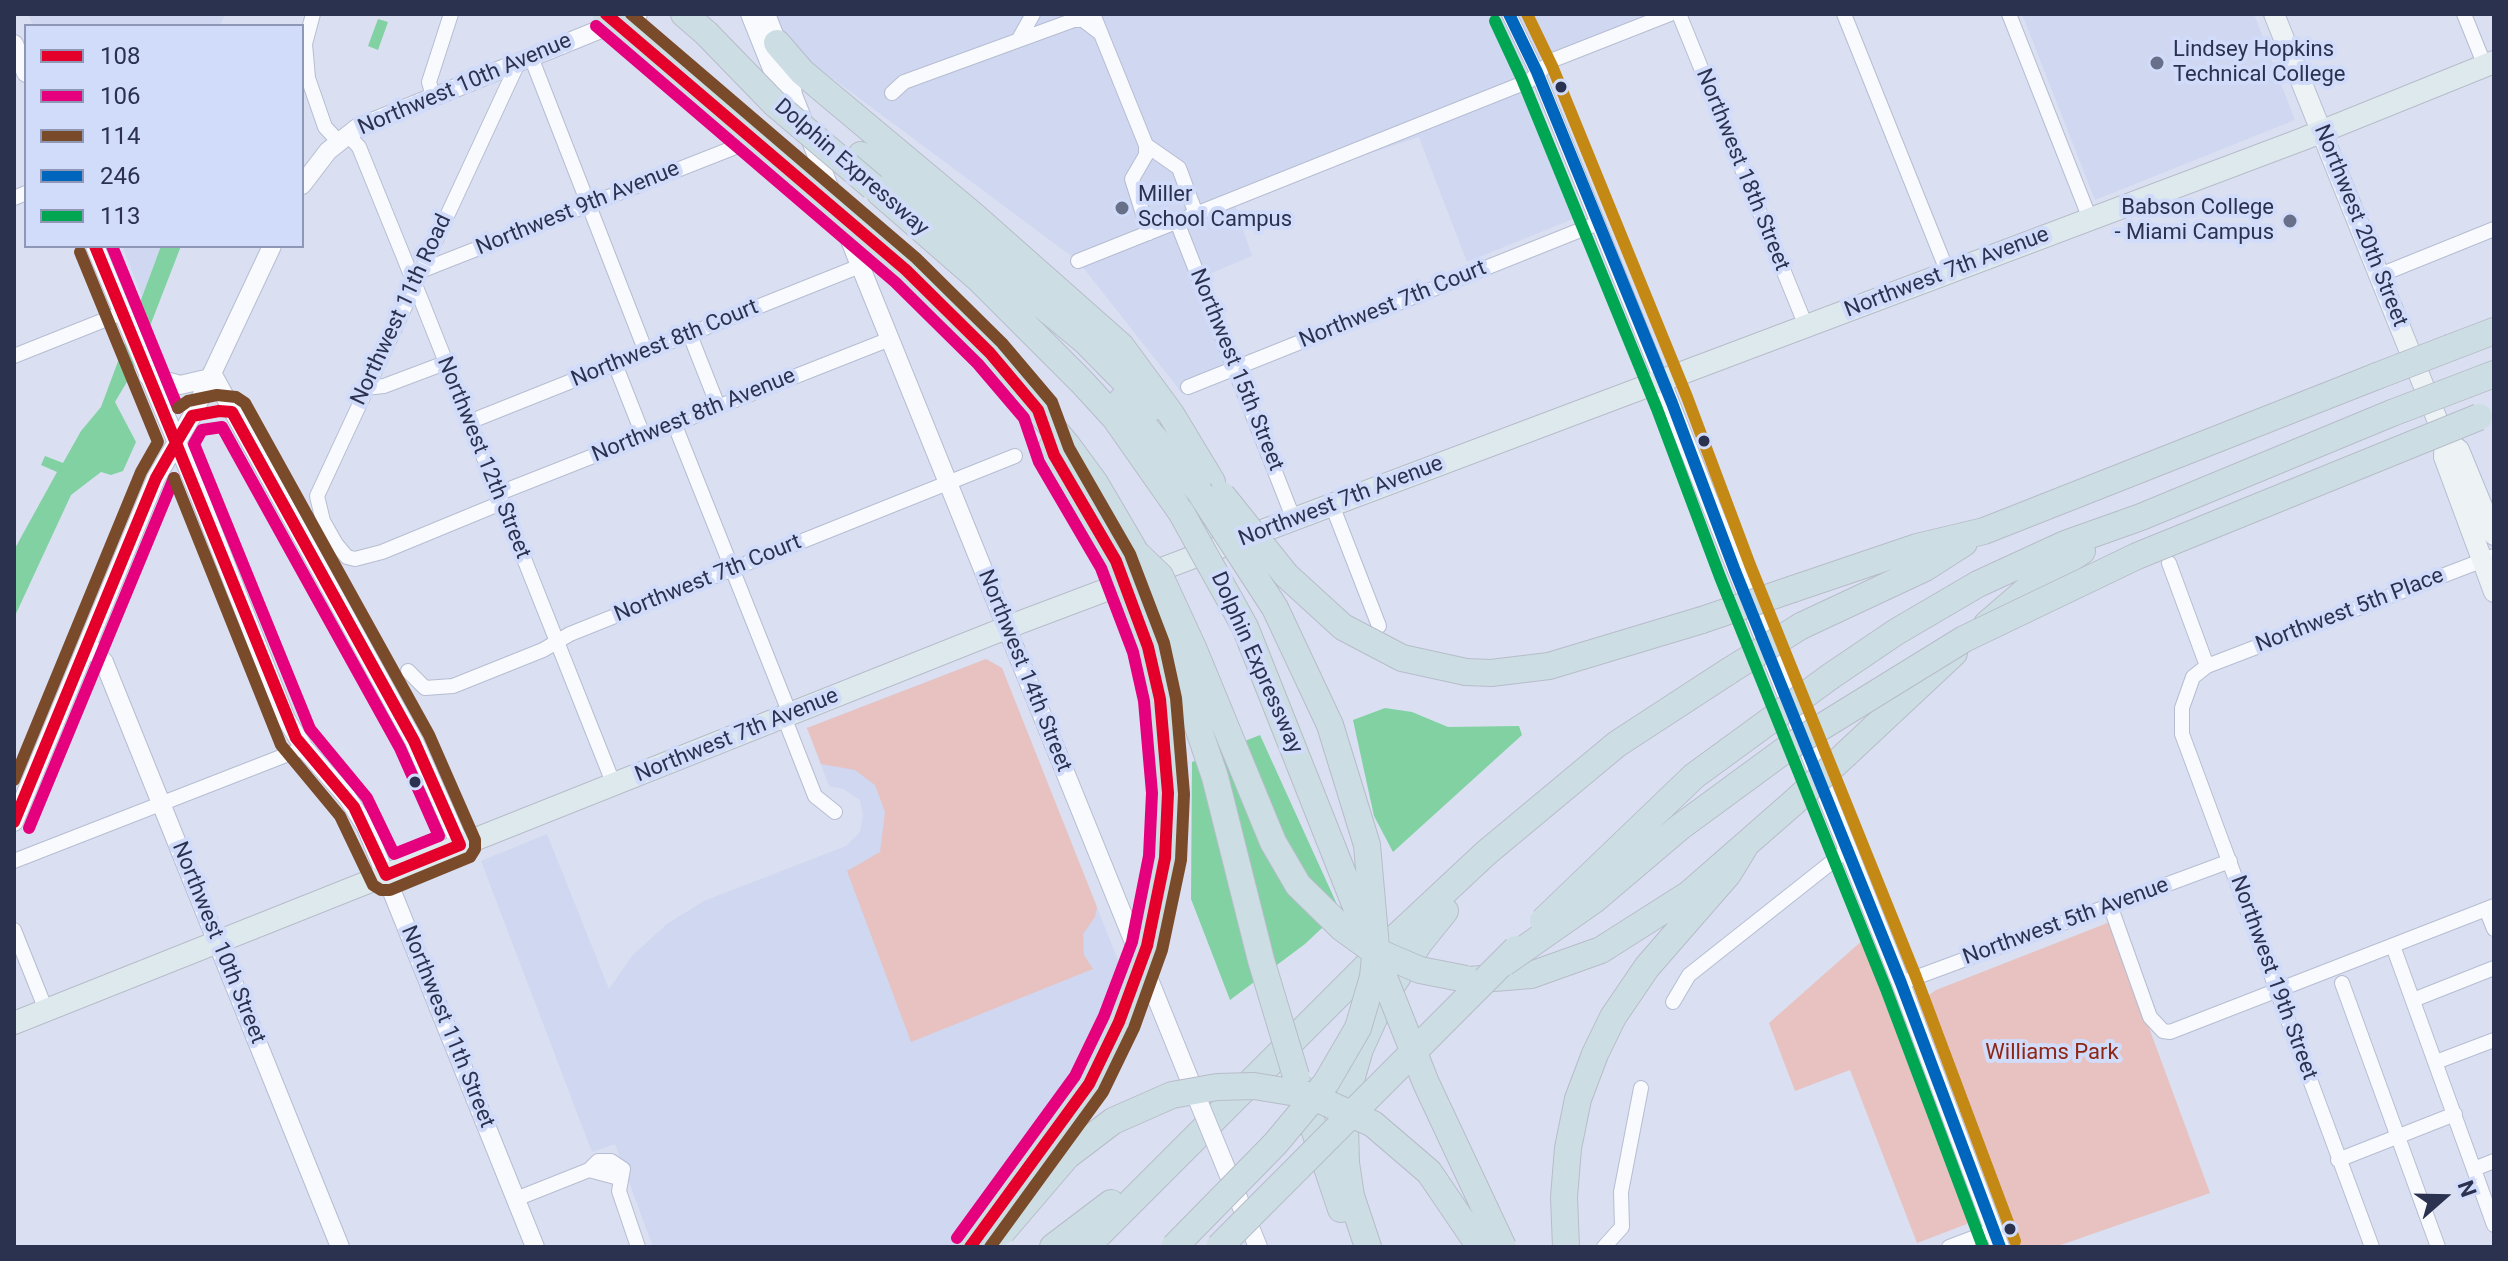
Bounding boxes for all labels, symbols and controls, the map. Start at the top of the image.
legend [24,24,304,248]
street label: Northwest 10th Avenue [354,28,576,142]
place label: Lindsey Hopkins Technical College [2173,37,2345,88]
text: 108 [100,42,140,70]
marker: Lindsey Hopkins Technical College [2148,54,2166,72]
street label: Northwest 18th Street [1689,65,1795,275]
unlabelled marker [1553,79,1569,95]
text: 106 [100,82,140,110]
street label: Dolphin Expressway [768,94,934,242]
street label: Northwest 20th Street [2307,121,2413,331]
text: 114 [100,122,140,150]
street label: Northwest 9th Avenue [473,156,683,262]
text: 246 [100,162,140,190]
place label: Miller School Campus [1138,182,1292,234]
place label: Babson College - Miami Campus [2114,195,2274,246]
marker: Miller School Campus [1113,199,1131,217]
text: 113 [100,202,140,230]
street label: Northwest 11th Road [346,210,458,410]
marker: Babson College - Miami Campus [2281,212,2299,230]
street label: Northwest 7th Avenue [1841,222,2053,324]
street label: Northwest 7th Court [1296,255,1490,355]
street label: Northwest 15th Street [1183,265,1289,475]
street label: Northwest 8th Court [568,294,762,394]
street label: Northwest 12th Street [430,353,536,563]
street label: Northwest 8th Avenue [589,363,799,469]
unlabelled marker [1696,433,1712,449]
street label: Northwest 7th Avenue [1235,451,1447,553]
street label: Northwest 7th Court [611,529,805,629]
street label: Northwest 5th Place [2252,563,2448,659]
street label: Northwest 14th Street [971,566,1077,776]
street label: Dolphin Expressway [1204,568,1308,758]
street label: Northwest 7th Avenue [632,683,842,789]
unlabelled marker [407,774,423,790]
street label: Northwest 10th Street [165,838,271,1048]
street label: Northwest 19th Street [2224,872,2322,1084]
street label: Northwest 5th Avenue [1960,873,2172,971]
street label: Northwest 11th Street [394,922,500,1132]
park label: Williams Park [1985,1040,2119,1066]
north arrow [2404,1157,2484,1237]
text: N [2453,1177,2481,1200]
unlabelled marker [2002,1221,2018,1237]

